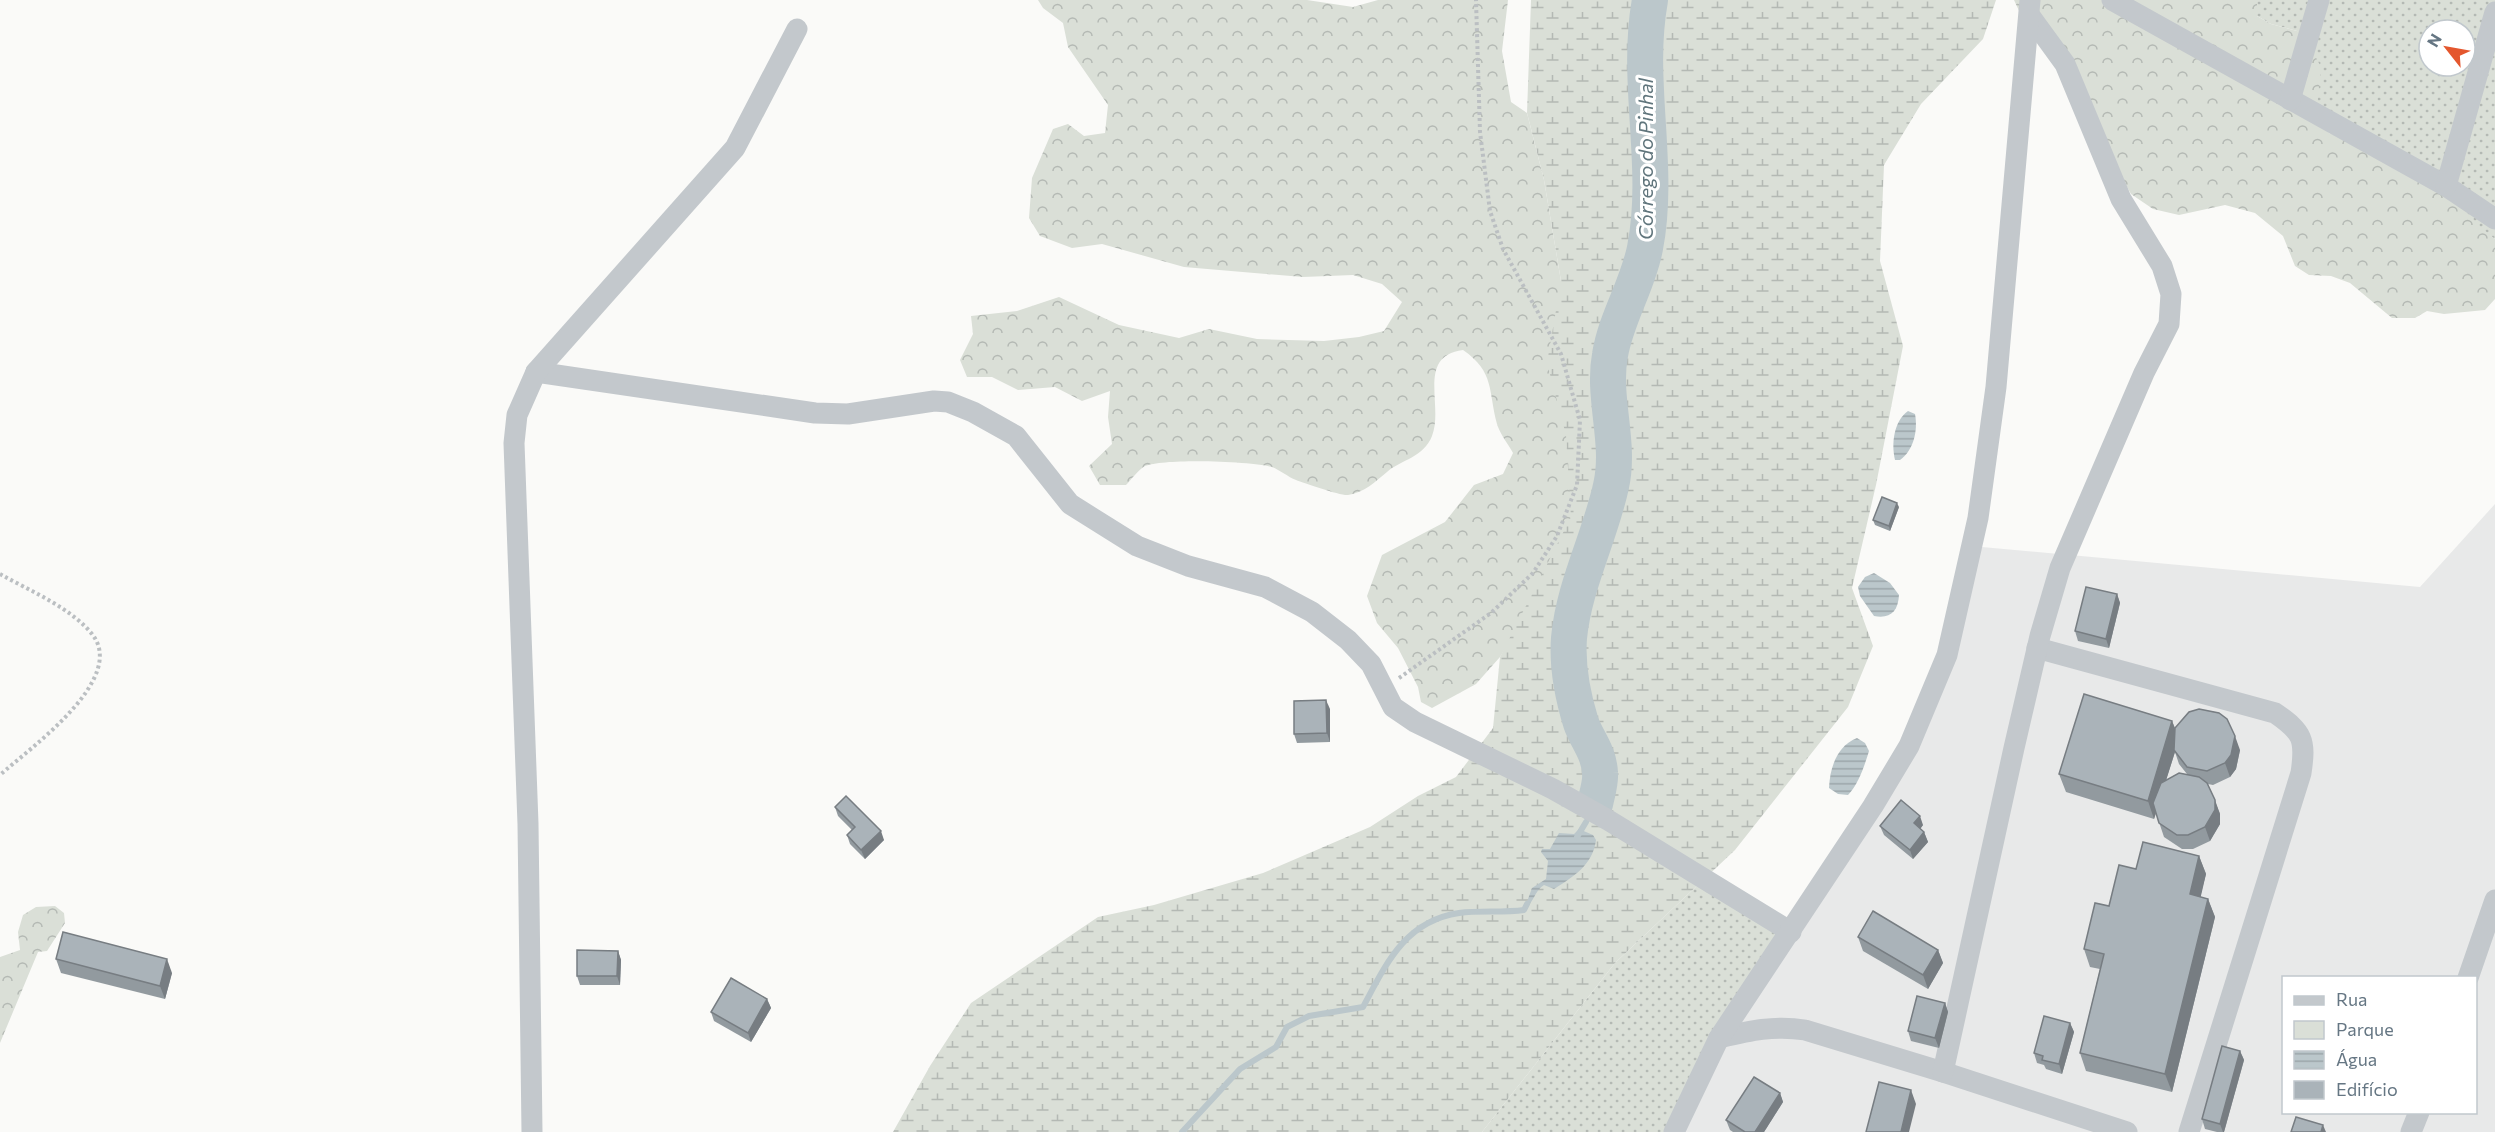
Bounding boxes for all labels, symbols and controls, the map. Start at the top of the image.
north arrow [2417,18,2477,78]
text: N [2422,30,2445,50]
water label: Córrego do Pinhal [1633,77,1657,240]
legend [2282,976,2477,1114]
text: Rua [2336,988,2367,1010]
text: Parque [2336,1018,2394,1040]
text: Água [2336,1048,2377,1070]
text: Edifício [2336,1078,2398,1100]

